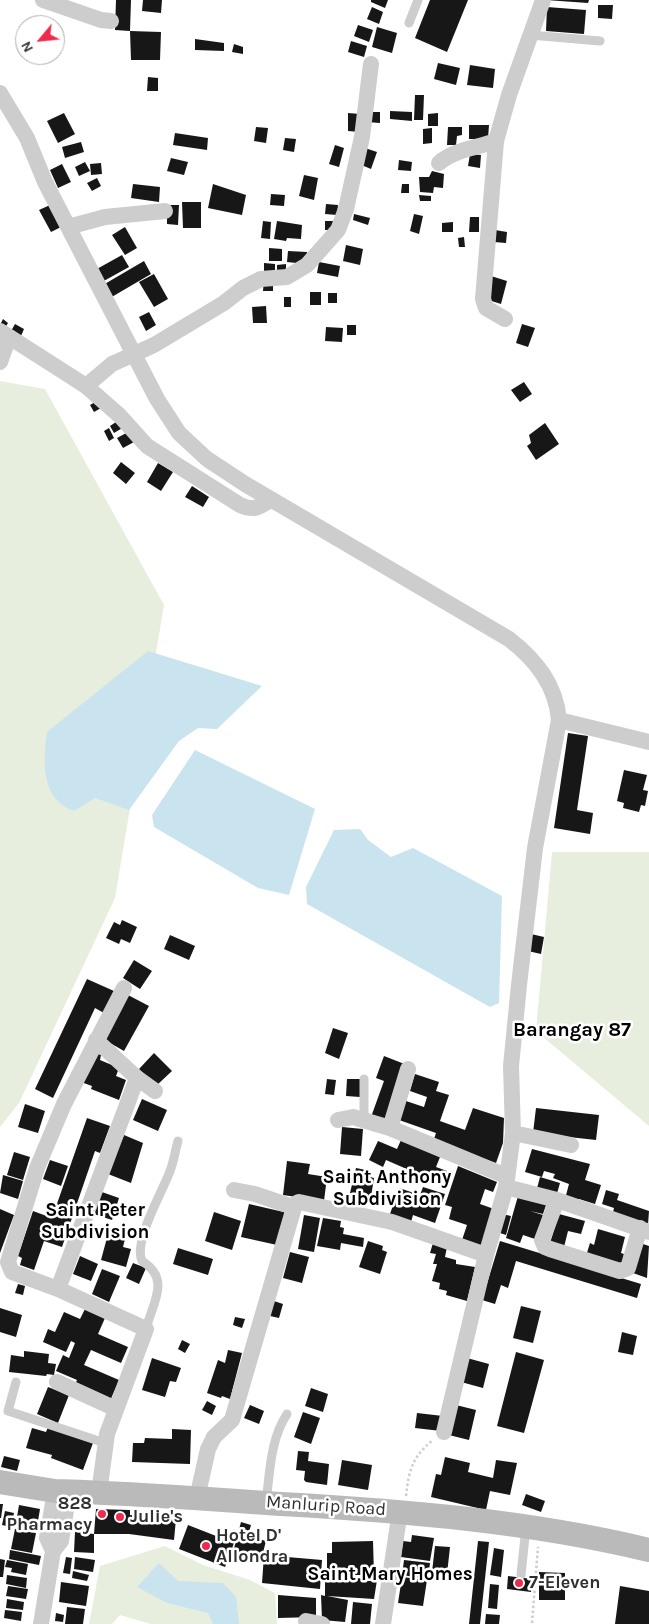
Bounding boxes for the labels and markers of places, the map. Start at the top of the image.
place label: 828 Pharmacy [7,1493,92,1536]
place label: Julie's [130,1506,183,1528]
marker: 828 Pharmacy [96,1508,108,1520]
marker: Julie's [114,1511,126,1523]
place label: Hotel D' Allondra [216,1525,288,1568]
marker: Hotel D' Allondra [200,1540,212,1552]
place label: 7-Eleven [529,1572,600,1594]
marker: 7-Eleven [513,1577,525,1589]

